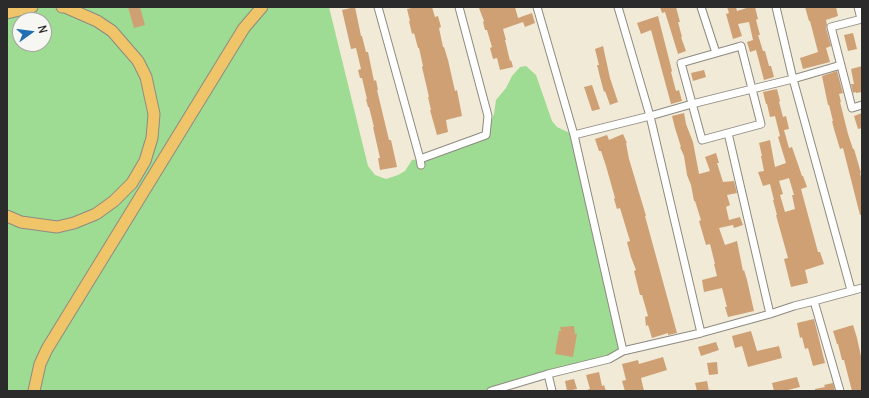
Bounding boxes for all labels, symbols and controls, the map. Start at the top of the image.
north arrow [12,12,52,52]
text: N [35,24,50,35]

